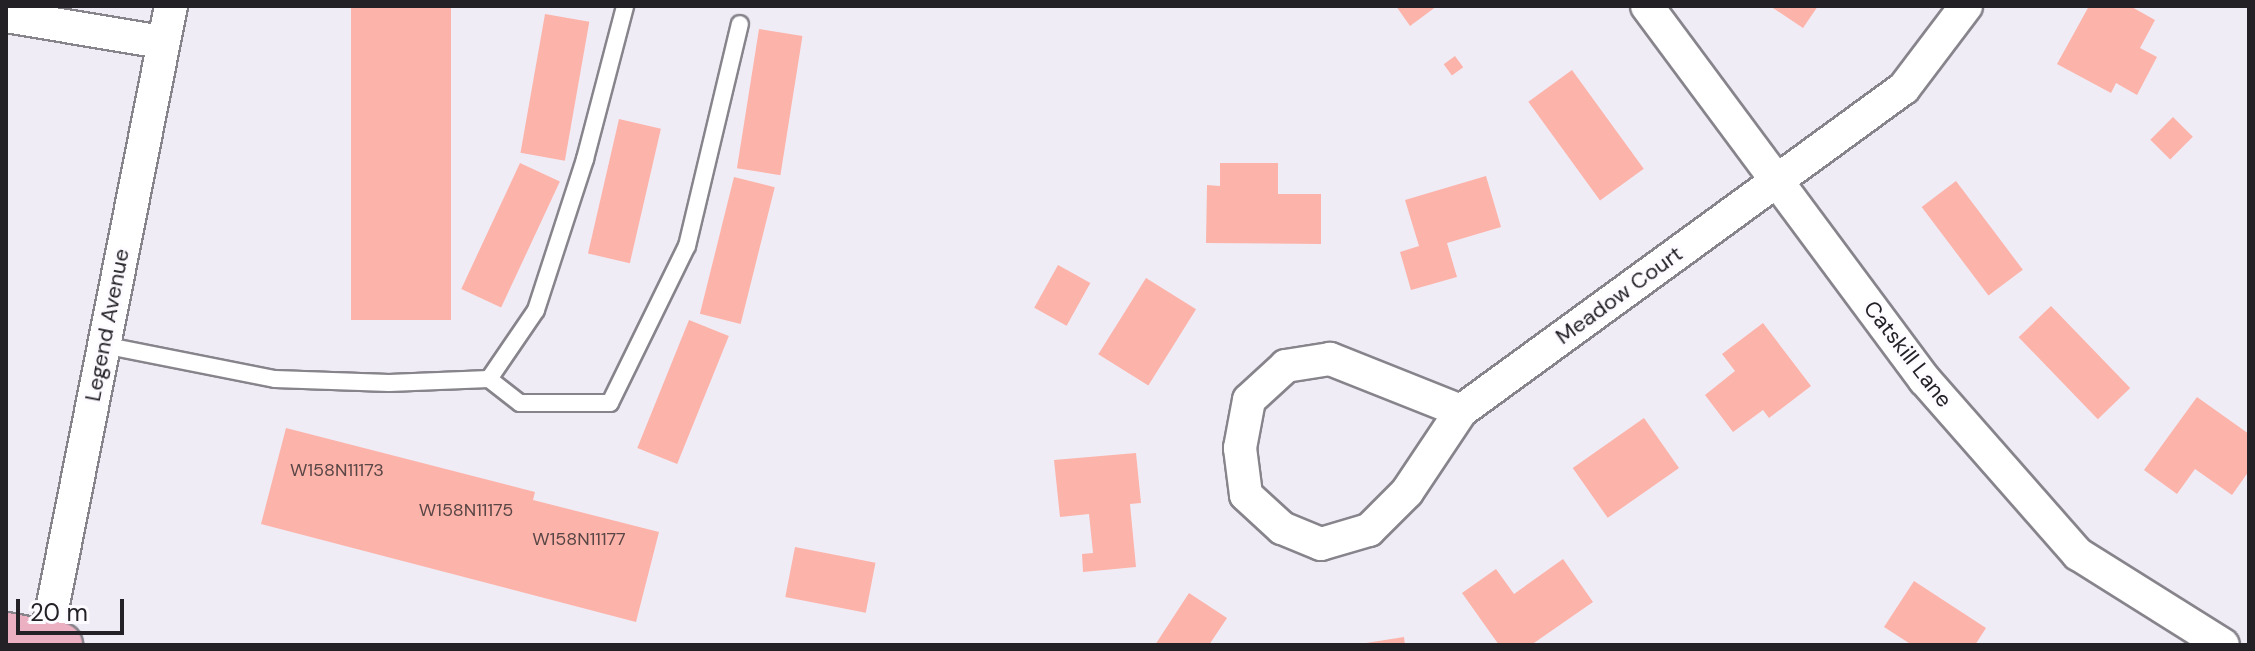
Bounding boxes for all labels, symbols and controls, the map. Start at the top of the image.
street label: Meadow Court [1550,240,1688,350]
street label: Legend Avenue [79,246,135,404]
street label: Catskill Lane [1858,296,1958,412]
house number: W158N11173 [290,459,384,481]
house number: W158N11175 [419,499,513,521]
house number: W158N11177 [532,528,626,550]
scale bar [20,583,128,633]
text: 20 m [30,597,88,628]

